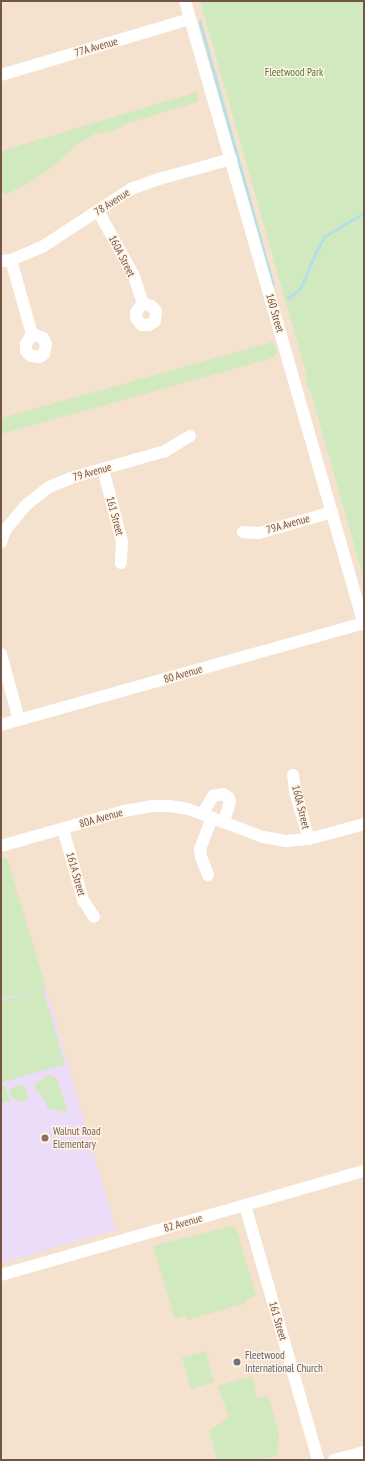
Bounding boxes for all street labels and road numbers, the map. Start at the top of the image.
street label: 77A Avenue [73,34,119,60]
street label: 78 Avenue [92,186,132,218]
street label: 160A Street [106,233,138,279]
street label: 160 Street [263,292,287,334]
street label: 79 Avenue [71,460,113,484]
street label: 161 Street [103,495,127,537]
street label: 79A Avenue [264,511,312,537]
street label: 80 Avenue [162,662,204,686]
street label: 160A Street [289,783,313,831]
street label: 80A Avenue [77,805,125,831]
street label: 161A Street [63,850,89,898]
street label: 82 Avenue [162,1211,204,1235]
street label: 161 Street [266,1300,290,1342]

